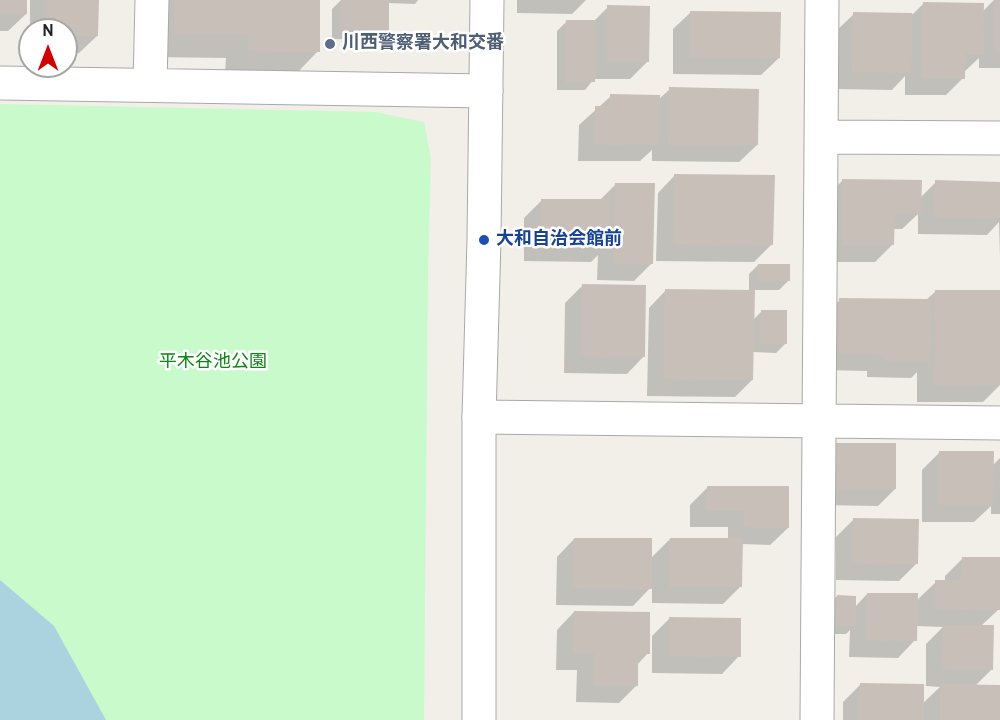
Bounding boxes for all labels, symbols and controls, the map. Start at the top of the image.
north arrow [18,18,78,78]
text: N [42,22,54,42]
place label: 川西警察署大和交番 [342,33,504,55]
marker: 川西警察署大和交番 [323,37,337,51]
place label: 大和自治会館前 [496,229,622,251]
marker: 大和自治会館前 [477,233,491,247]
park label: 平木谷池公園 [159,352,267,374]

